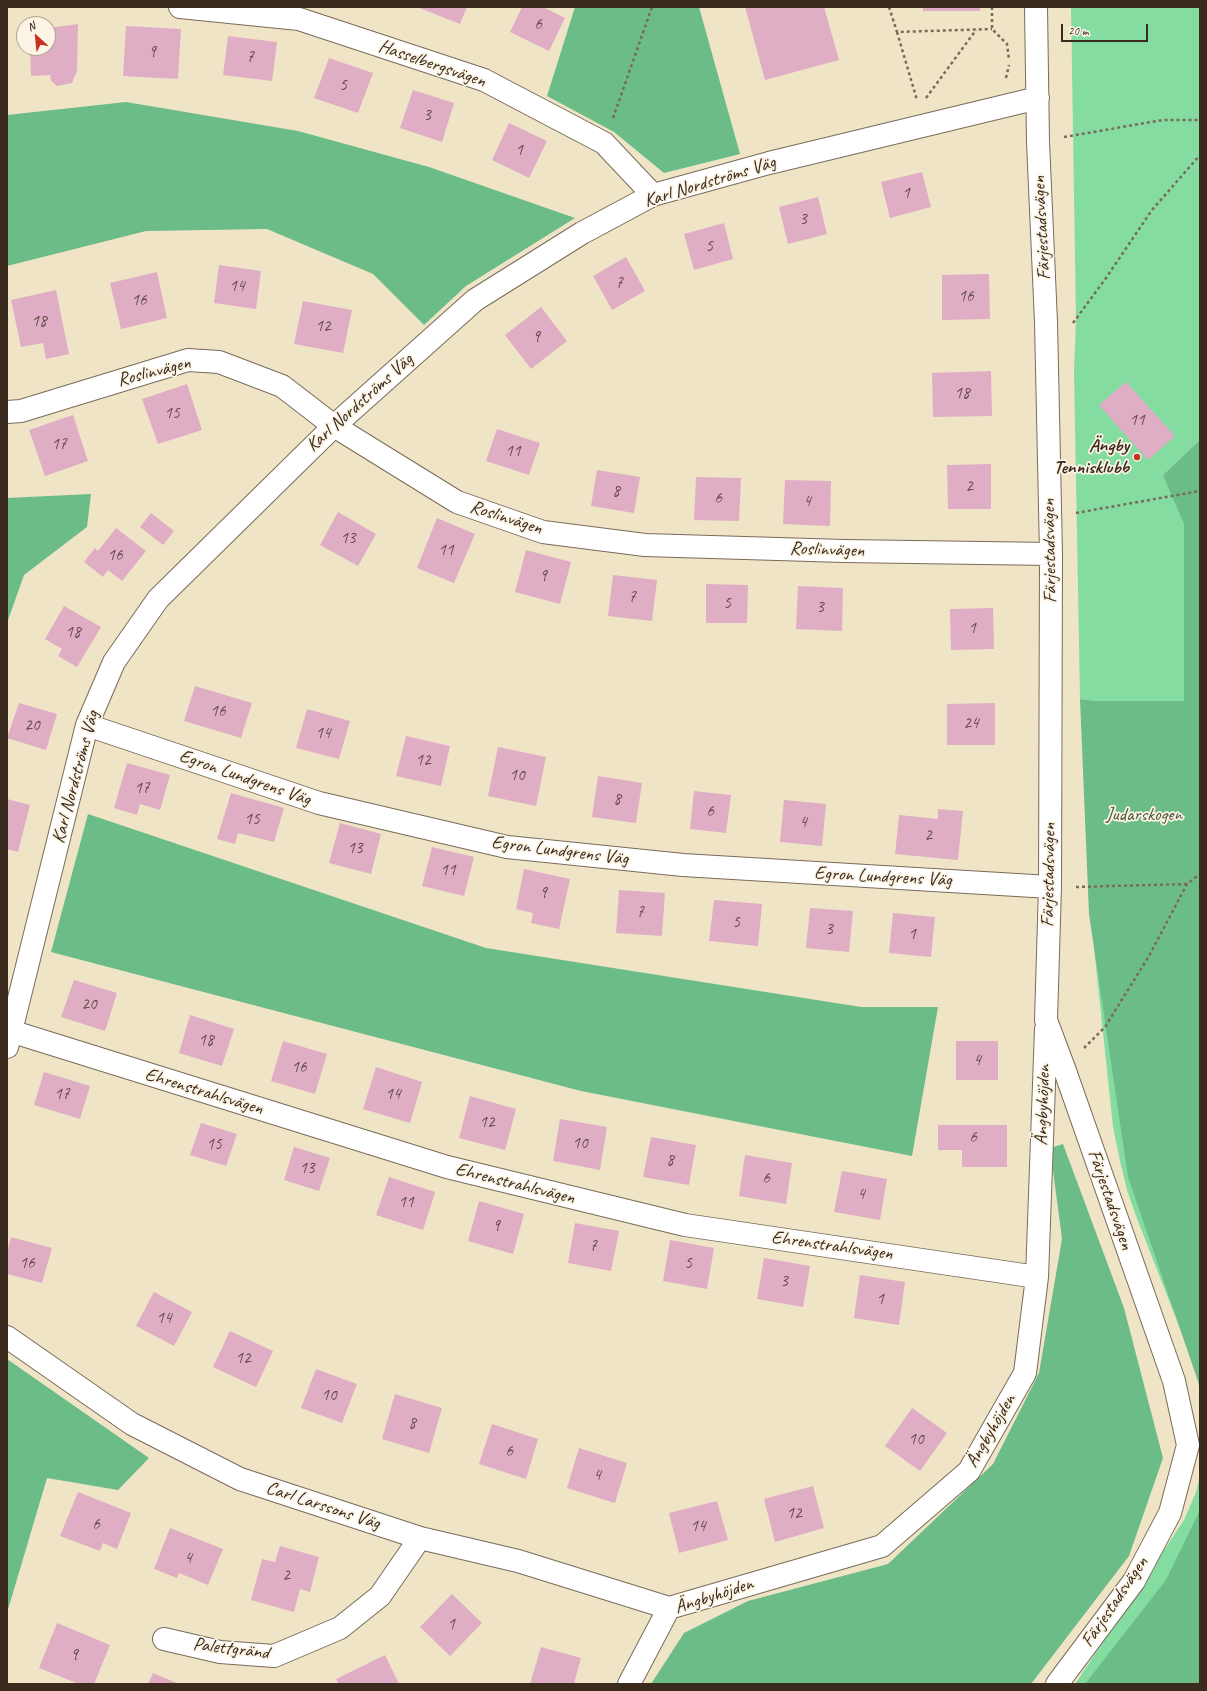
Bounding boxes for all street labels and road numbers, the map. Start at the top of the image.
street label: Hasselbergsvägen [375,35,489,93]
street label: Karl Nordströms Väg [641,151,779,213]
street label: Färjestadsvägen [1028,175,1056,281]
street label: Karl Nordströms Väg [302,349,418,457]
street label: Roslinvägen [115,352,193,392]
street label: Roslinvägen [467,496,545,540]
street label: Färjestadsvägen [1038,499,1062,603]
street label: Roslinvägen [789,537,865,563]
street label: Karl Nordströms Väg [47,708,105,846]
street label: Egron Lundgrens Väg [176,745,314,811]
street label: Färjestadsvägen [1037,823,1061,927]
street label: Egron Lundgrens Väg [490,831,630,871]
street label: Egron Lundgrens Väg [814,862,952,892]
street label: Ehrenstrahlsvägen [142,1063,266,1121]
street label: Ängbyhöjden [1030,1064,1056,1146]
street label: Färjestadsvägen [1082,1147,1138,1253]
street label: Ehrenstrahlsvägen [453,1158,577,1210]
street label: Ehrenstrahlsvägen [770,1226,894,1266]
street label: Ängbyhöjden [961,1390,1021,1472]
street label: Carl Larssons Väg [263,1477,383,1535]
street label: Färjestadsvägen [1076,1552,1154,1652]
street label: Ängbyhöjden [672,1573,756,1619]
street label: Palettgränd [192,1633,270,1665]

